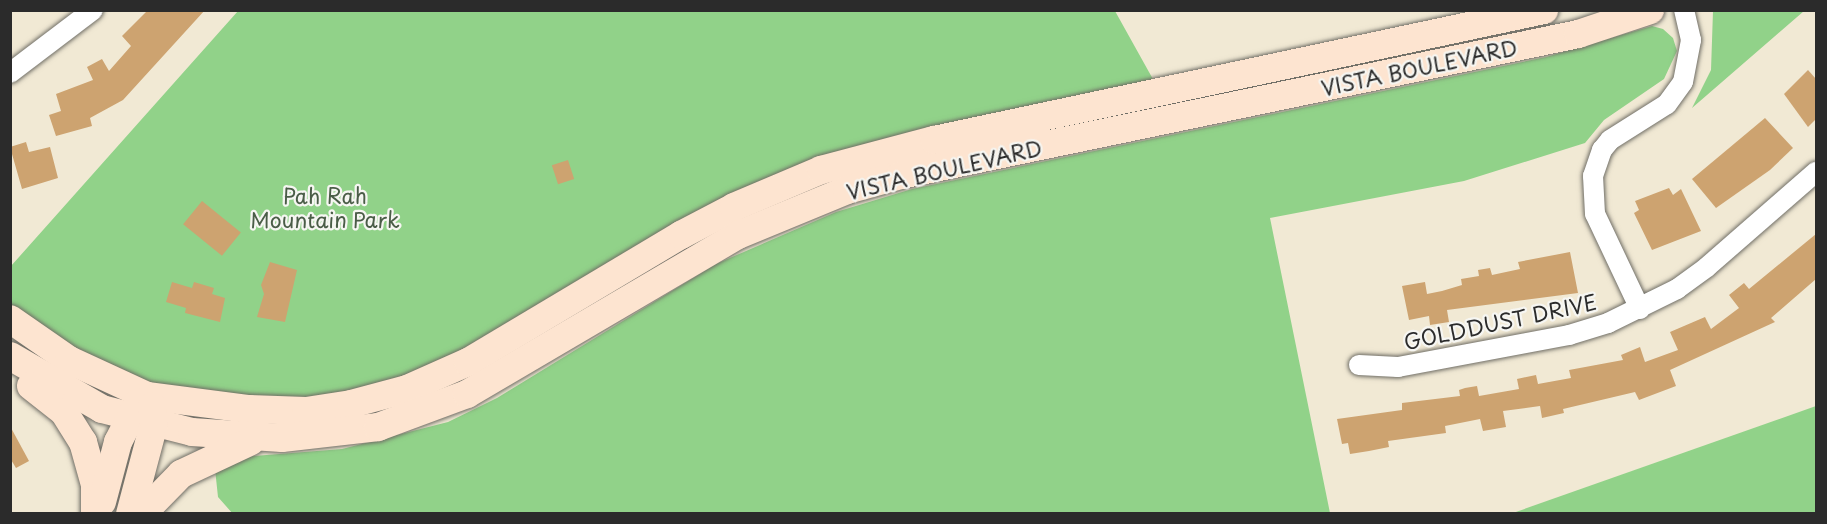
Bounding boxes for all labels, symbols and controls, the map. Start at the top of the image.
street label: VISTA BOULEVARD [1319,34,1519,100]
street label: VISTA BOULEVARD [844,134,1044,204]
park label: Pah Rah Mountain Park [250,182,400,232]
street label: GOLDDUST DRIVE [1402,288,1598,354]

